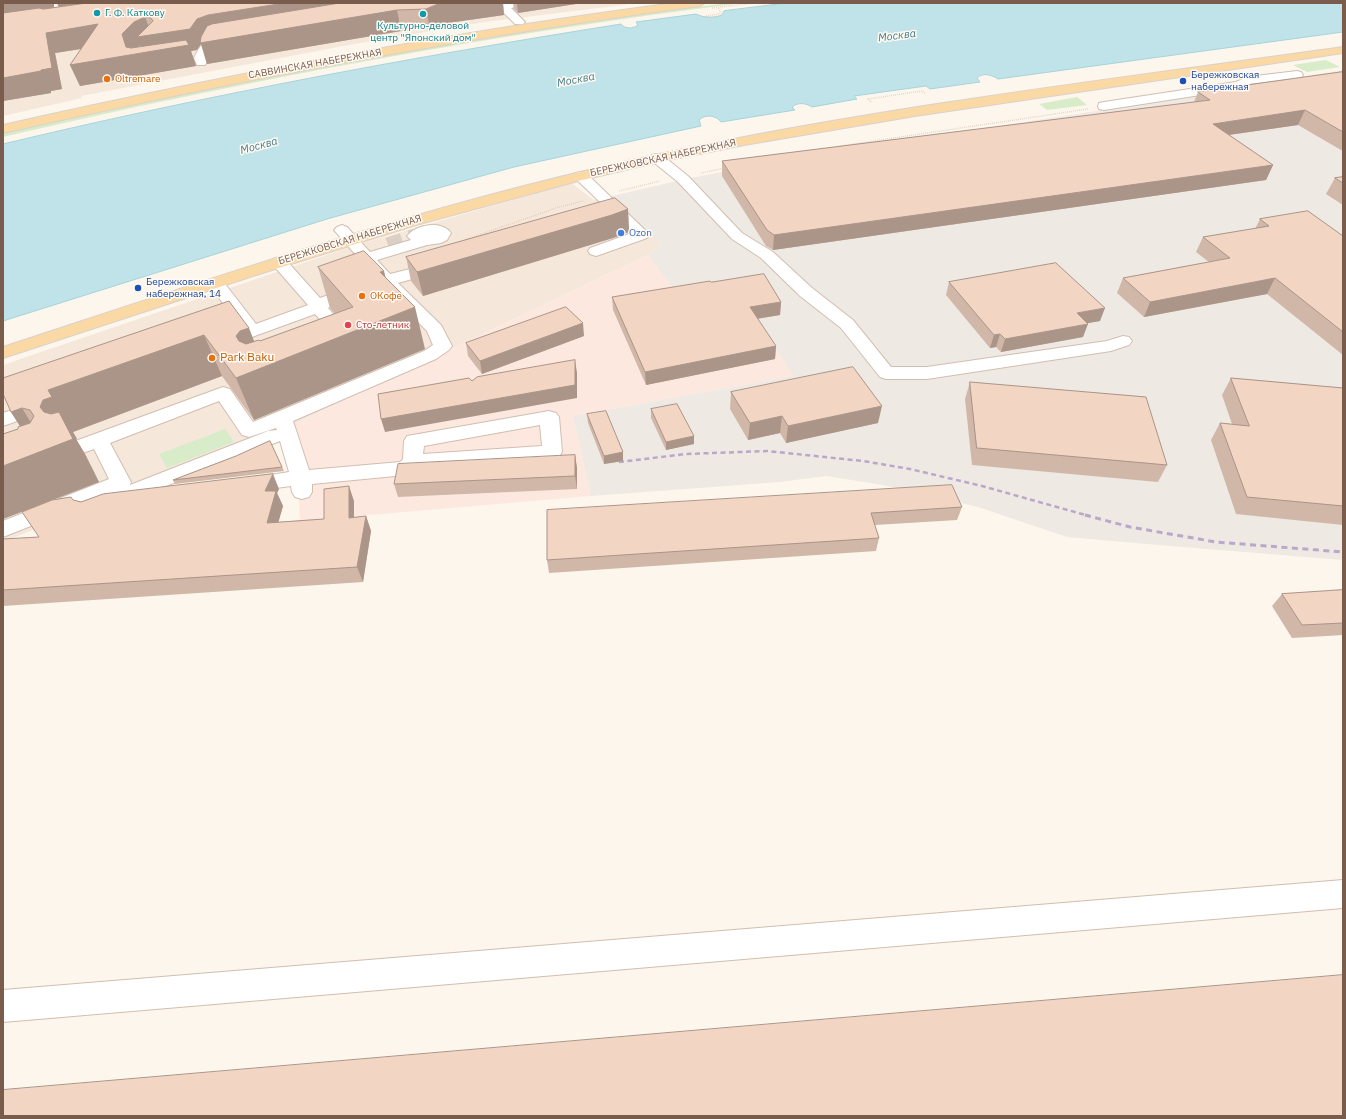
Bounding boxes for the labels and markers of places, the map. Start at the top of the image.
place label: Г. Ф. Каткову [105,7,165,19]
marker: Г. Ф. Каткову [92,8,102,18]
marker: Культурно-деловой центр "Японский дом" [418,9,428,19]
place label: Культурно-деловой центр "Японский дом" [370,20,476,44]
place label: Бережковская набережная [1191,69,1259,92]
place label: Oltremare [115,73,161,85]
marker: Oltremare [102,74,112,84]
marker: Бережковская набережная [1178,76,1188,86]
place label: Ozon [629,227,652,239]
marker: Ozon [616,228,626,238]
place label: Бережковская набережная, 14 [146,276,221,300]
marker: Бережковская набережная, 14 [133,283,143,293]
place label: ОКофе [370,290,402,302]
marker: ОКофе [357,291,367,301]
place label: Сто-летник [356,319,409,331]
marker: Сто-летник [343,320,353,330]
place label: Park Baku [220,351,274,365]
marker: Park Baku [207,353,217,363]

